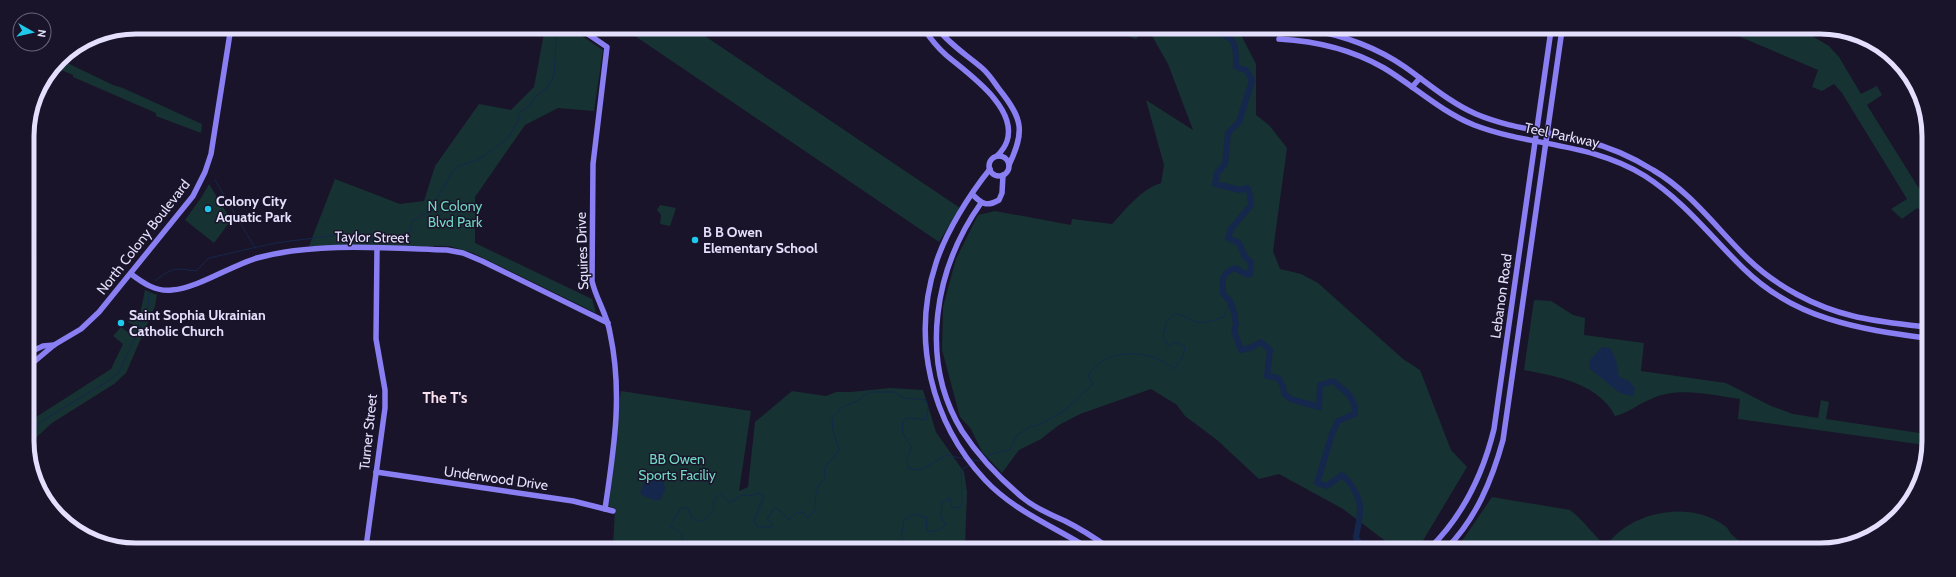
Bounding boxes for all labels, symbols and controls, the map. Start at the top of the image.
north arrow [12,12,52,52]
text: N [34,29,49,38]
street label: Teel Parkway [1523,118,1601,152]
street label: North Colony Boulevard [92,176,194,298]
place label: Colony City Aquatic Park [216,192,292,226]
park label: N Colony Blvd Park [428,197,483,231]
marker: Colony City Aquatic Park [203,204,213,214]
street label: Squires Drive [572,212,592,290]
place label: B B Owen Elementary School [703,223,818,257]
street label: Taylor Street [335,227,410,247]
marker: B B Owen Elementary School [690,235,700,245]
street label: Lebanon Road [1486,252,1516,340]
place label: Saint Sophia Ukrainian Catholic Church [129,306,266,340]
marker: Saint Sophia Ukrainian Catholic Church [116,318,126,328]
district label: The T's [423,389,467,407]
street label: Turner Street [355,393,381,471]
park label: BB Owen Sports Faciliy [638,450,716,484]
street label: Underwood Drive [443,462,549,494]

